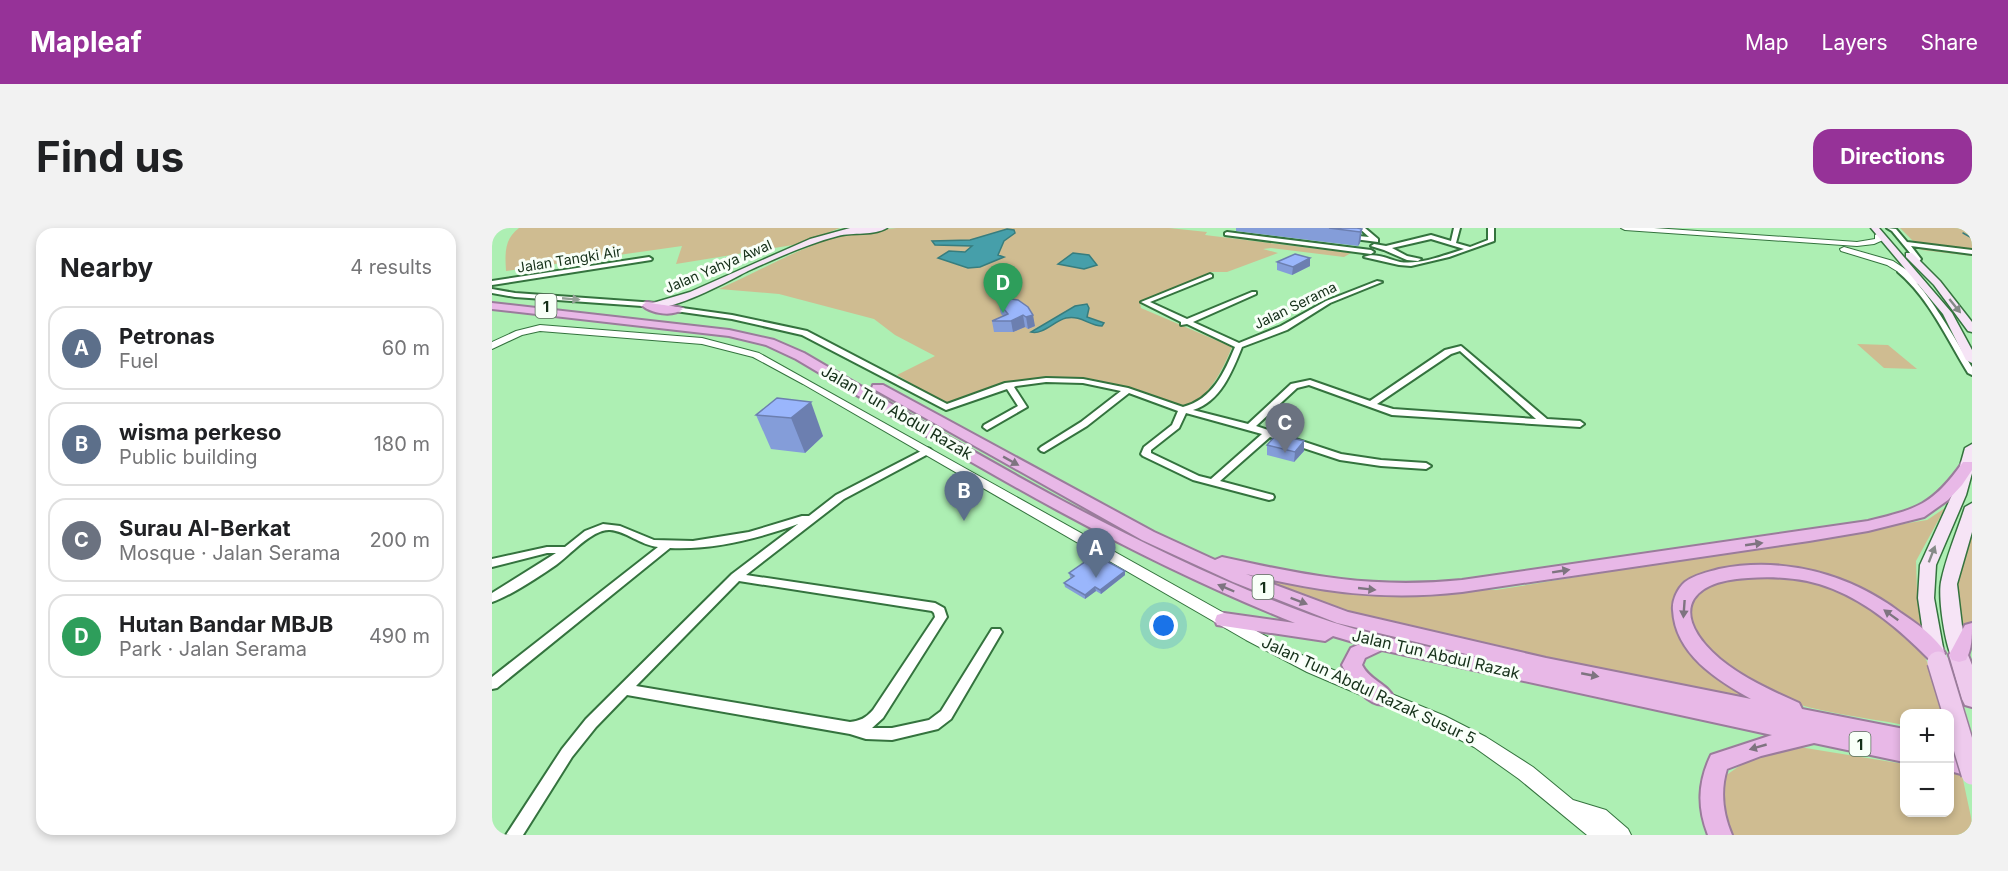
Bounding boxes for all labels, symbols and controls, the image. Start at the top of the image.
text: Mapleaf [30,25,142,59]
text: Map [1745,30,1789,55]
text: Layers [1822,30,1888,55]
text: Share [1921,30,1978,55]
button: Directions [1813,129,1972,184]
text: Find us [36,131,184,182]
street label: Jalan Yahya Awal [662,236,774,296]
street label: Jalan Tangki Air [516,242,622,276]
text: Nearby [60,252,153,283]
text: 4 results [350,255,432,279]
pin: D [984,264,1022,313]
street label: Jalan Serama [1251,278,1339,332]
road number: 1 [536,294,556,318]
one-way arrow [561,294,580,304]
one-way arrow [1949,298,1961,313]
text: Petronas [119,323,215,349]
text: A [74,336,89,360]
text: 60 m [382,336,430,360]
text: Fuel [119,349,158,373]
street label: Jalan Tun Abdul Razak [818,360,977,464]
pin: C [1266,404,1304,453]
text: wisma perkeso [119,419,282,445]
text: B [75,432,88,456]
text: 180 m [374,432,430,456]
text: Public building [119,445,258,469]
one-way arrow [1003,456,1020,466]
pin: B [944,472,984,521]
text: Surau Al-Berkat [119,515,291,541]
text: C [74,528,89,552]
text: 200 m [369,528,430,552]
pin: A [1076,528,1116,578]
one-way arrow [1745,540,1764,549]
text: Mosque · Jalan Serama [119,541,341,565]
one-way arrow [1928,545,1938,563]
one-way arrow [1552,566,1571,575]
road number: 1 [1252,575,1274,599]
one-way arrow [1217,583,1235,593]
one-way arrow [1358,584,1377,594]
one-way arrow [1291,596,1309,606]
one-way arrow [1679,599,1688,618]
one-way arrow [1883,608,1899,621]
text: Hutan Bandar MBJB [119,611,333,637]
your location [1149,611,1178,640]
text: D [74,624,89,648]
text: 490 m [369,624,430,648]
street label: Jalan Tun Abdul Razak [1350,625,1522,683]
street label: Jalan Tun Abdul Razak Susur 5 [1259,631,1479,749]
text: Park · Jalan Serama [119,637,307,661]
one-way arrow [1580,671,1599,680]
map controls [1900,709,1954,817]
button: + [1900,709,1954,763]
road number: 1 [1850,732,1870,756]
one-way arrow [1749,743,1767,752]
button: − [1900,763,1954,817]

